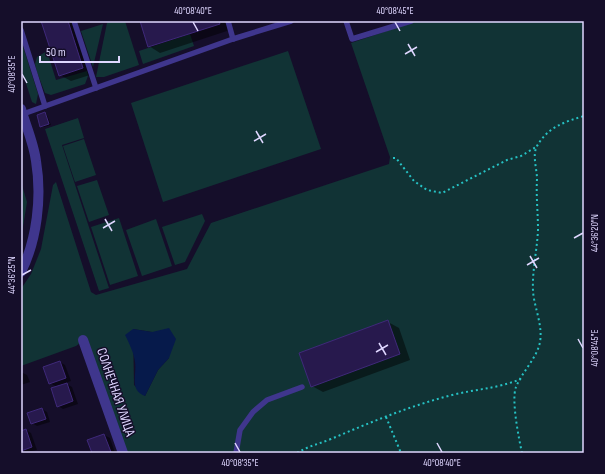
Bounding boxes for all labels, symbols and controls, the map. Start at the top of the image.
text: 40°08'40"E [174,5,212,17]
text: 40°08'45"E [376,5,414,17]
scale bar [40,38,119,64]
text: 50 m [46,45,66,60]
text: 40°08'35"E [6,55,18,93]
text: 44°36'20"N [589,214,601,252]
text: 44°36'25"N [6,256,18,294]
text: 40°08'45"E [589,329,601,367]
street label: СОЛНЕЧНАЯ УЛИЦА [93,346,139,439]
text: 40°08'35"E [221,457,259,469]
text: 40°08'40"E [423,457,461,469]

